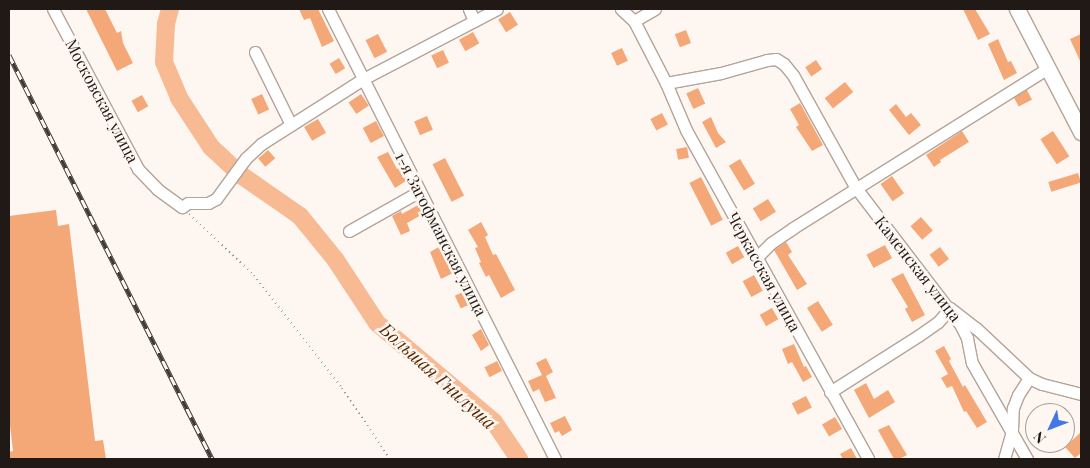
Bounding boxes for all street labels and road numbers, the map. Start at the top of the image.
street label: Московская улица [61,36,143,166]
street label: 1-я Загофманская улица [391,149,491,319]
street label: Черкасская улица [723,209,805,335]
street label: Каменская улица [871,212,965,326]

